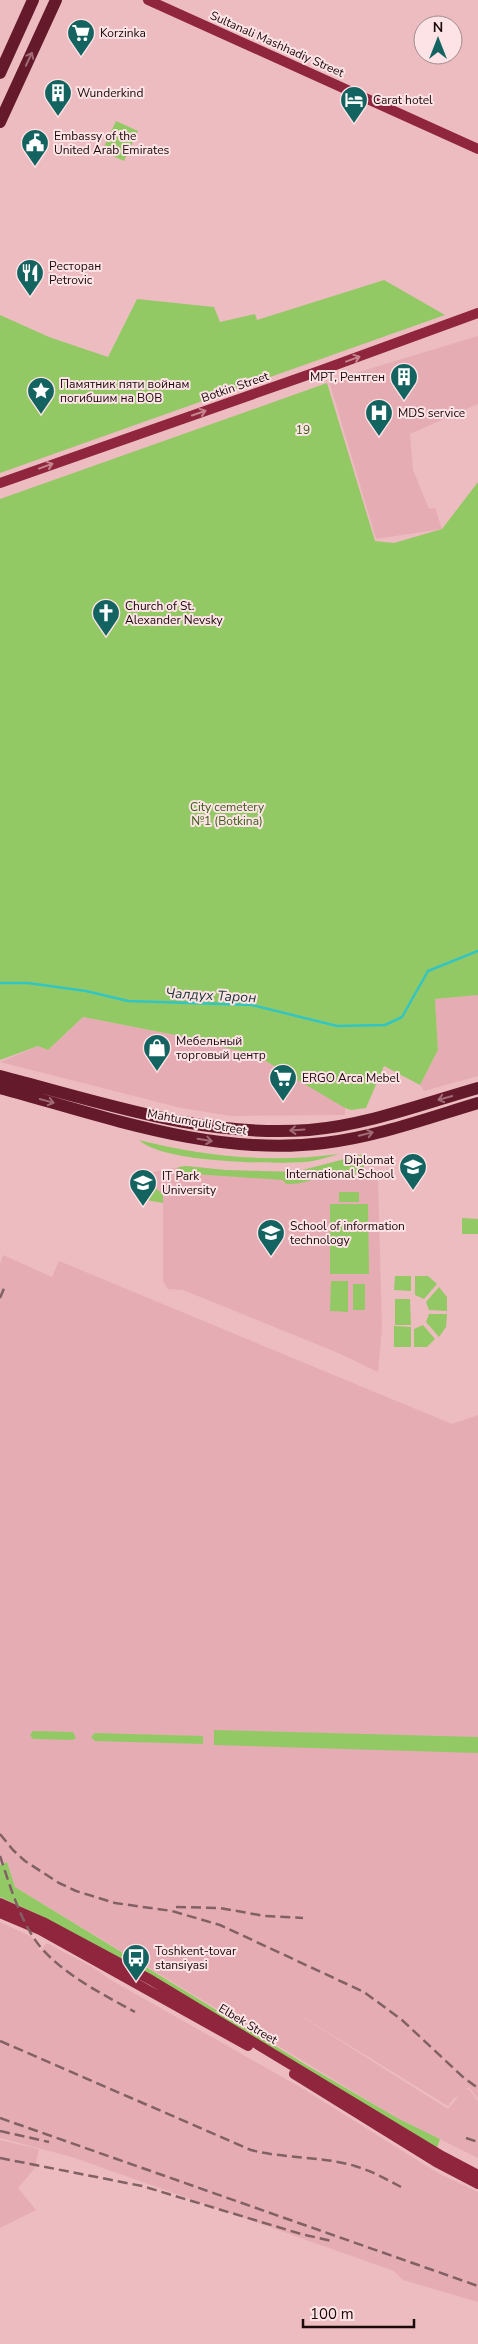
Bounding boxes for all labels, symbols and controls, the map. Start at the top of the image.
street label: Sultаnali Mashhadiy Street [208,7,347,81]
north arrow [413,15,463,65]
supermarket icon: Korzinka [66,18,96,57]
text: N [433,18,443,37]
place label: Korzinka [100,25,146,41]
one-way arrow [24,52,34,67]
building icon: Wunderkind [43,78,73,117]
place label: Wunderkind [77,85,143,101]
hotel icon: Carat hotel [339,85,369,124]
place label: Carat hotel [373,92,433,108]
public building icon: Embassy of the United Arab Emirates [20,128,50,167]
place label: Embassy of the United Arab Emirates [54,128,170,158]
restaurant icon: Ресторан Petrovic [15,258,45,297]
place label: Ресторан Petrovic [49,258,101,288]
one-way arrow [344,354,360,363]
building icon: МРТ, Рентген [389,362,419,401]
street label: Botkin Street [199,368,272,406]
place label: МРТ, Рентген [310,369,385,385]
place icon: Памятник пяти войнам погибшим на ВОВ [26,376,56,415]
place label: Памятник пяти войнам погибшим на ВОВ [60,376,189,406]
hospital icon: MDS service [364,398,394,437]
place label: MDS service [398,405,465,421]
one-way arrow [191,408,206,417]
park label: 19 [296,422,310,438]
one-way arrow [37,461,53,470]
church icon: Church of St. Alexander Nevsky [91,598,121,637]
place label: Church of St. Alexander Nevsky [125,598,224,628]
park label: City cemetery №1 (Botkina) [190,799,265,829]
water label: Чалдух Тарон [165,984,257,1007]
shop icon: Мебельный торговый центр [142,1033,172,1072]
place label: Мебельный торговый центр [176,1033,266,1063]
supermarket icon: ERGO Arca Mebel [268,1063,298,1102]
place label: ERGO Arca Mebel [302,1070,400,1086]
one-way arrow [438,1093,454,1103]
one-way arrow [39,1097,55,1106]
street label: Mahtumquli Street [146,1105,249,1139]
one-way arrow [289,1126,305,1135]
one-way arrow [357,1129,373,1139]
one-way arrow [196,1135,212,1145]
place label: Diplomat International School [286,1152,395,1182]
school or university icon: Diplomat International School [398,1152,428,1191]
school or university icon: IT Park University [128,1168,158,1207]
place label: IT Park University [162,1168,217,1198]
school or university icon: School of information technology [256,1218,286,1257]
place label: School of information technology [290,1218,405,1248]
bus stop icon: Toshkent-tovar stansiyasi [121,1943,151,1982]
place label: Toshkent-tovar stansiyasi [155,1943,237,1973]
street label: Elbek Street [216,2000,281,2048]
scale bar [303,2296,414,2328]
text: 100 m [310,2304,354,2324]

